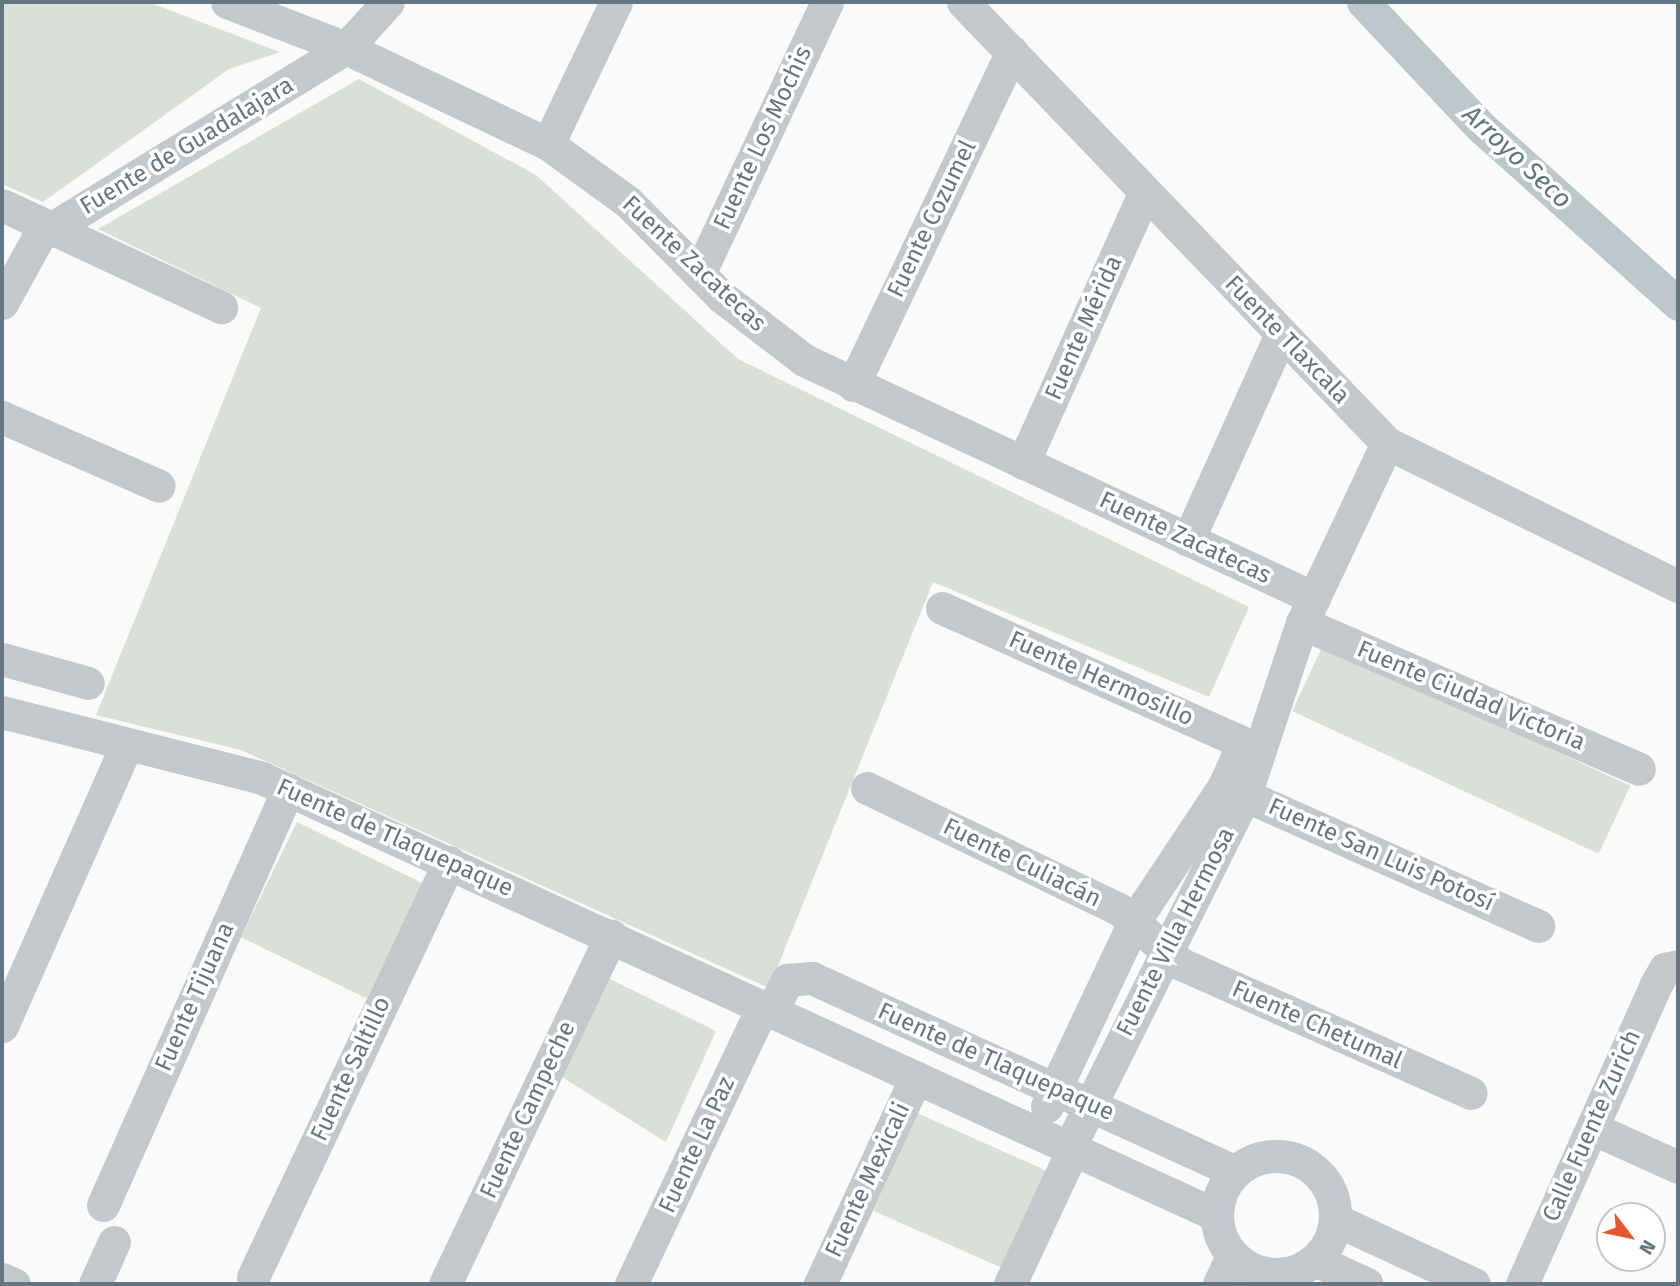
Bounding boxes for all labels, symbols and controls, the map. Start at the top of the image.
street label: Fuente Los Mochis [708,42,818,234]
street label: Fuente de Guadalajara [75,71,299,221]
water label: Arroyo Seco [1456,99,1578,215]
street label: Fuente Cozumel [881,136,983,302]
street label: Fuente Zacatecas [616,190,772,338]
street label: Fuente Mérida [1039,251,1129,405]
street label: Fuente Tlaxcala [1219,270,1355,410]
street label: Fuente Zacatecas [1095,486,1275,590]
street label: Fuente Hermosillo [1004,625,1198,733]
street label: Fuente Ciudad Victoria [1353,635,1589,757]
street label: Fuente de Tlaquepaque [272,773,518,903]
street label: Fuente San Luis Potosí [1264,792,1498,918]
street label: Fuente Culiacán [938,812,1106,914]
street label: Fuente Villa Hermosa [1111,823,1241,1041]
street label: Fuente Tijuana [149,918,241,1076]
street label: Fuente Chetumal [1227,975,1407,1075]
street label: Fuente Saltillo [305,992,397,1146]
street label: Fuente de Tlaquepaque [873,997,1119,1127]
street label: Fuente Campeche [474,1017,582,1203]
street label: Calle Fuente Zurich [1537,1026,1647,1226]
street label: Fuente La Paz [653,1072,741,1218]
street label: Fuente Mexicali [820,1098,916,1262]
north arrow [1596,1202,1666,1272]
text: N [1634,1236,1661,1259]

